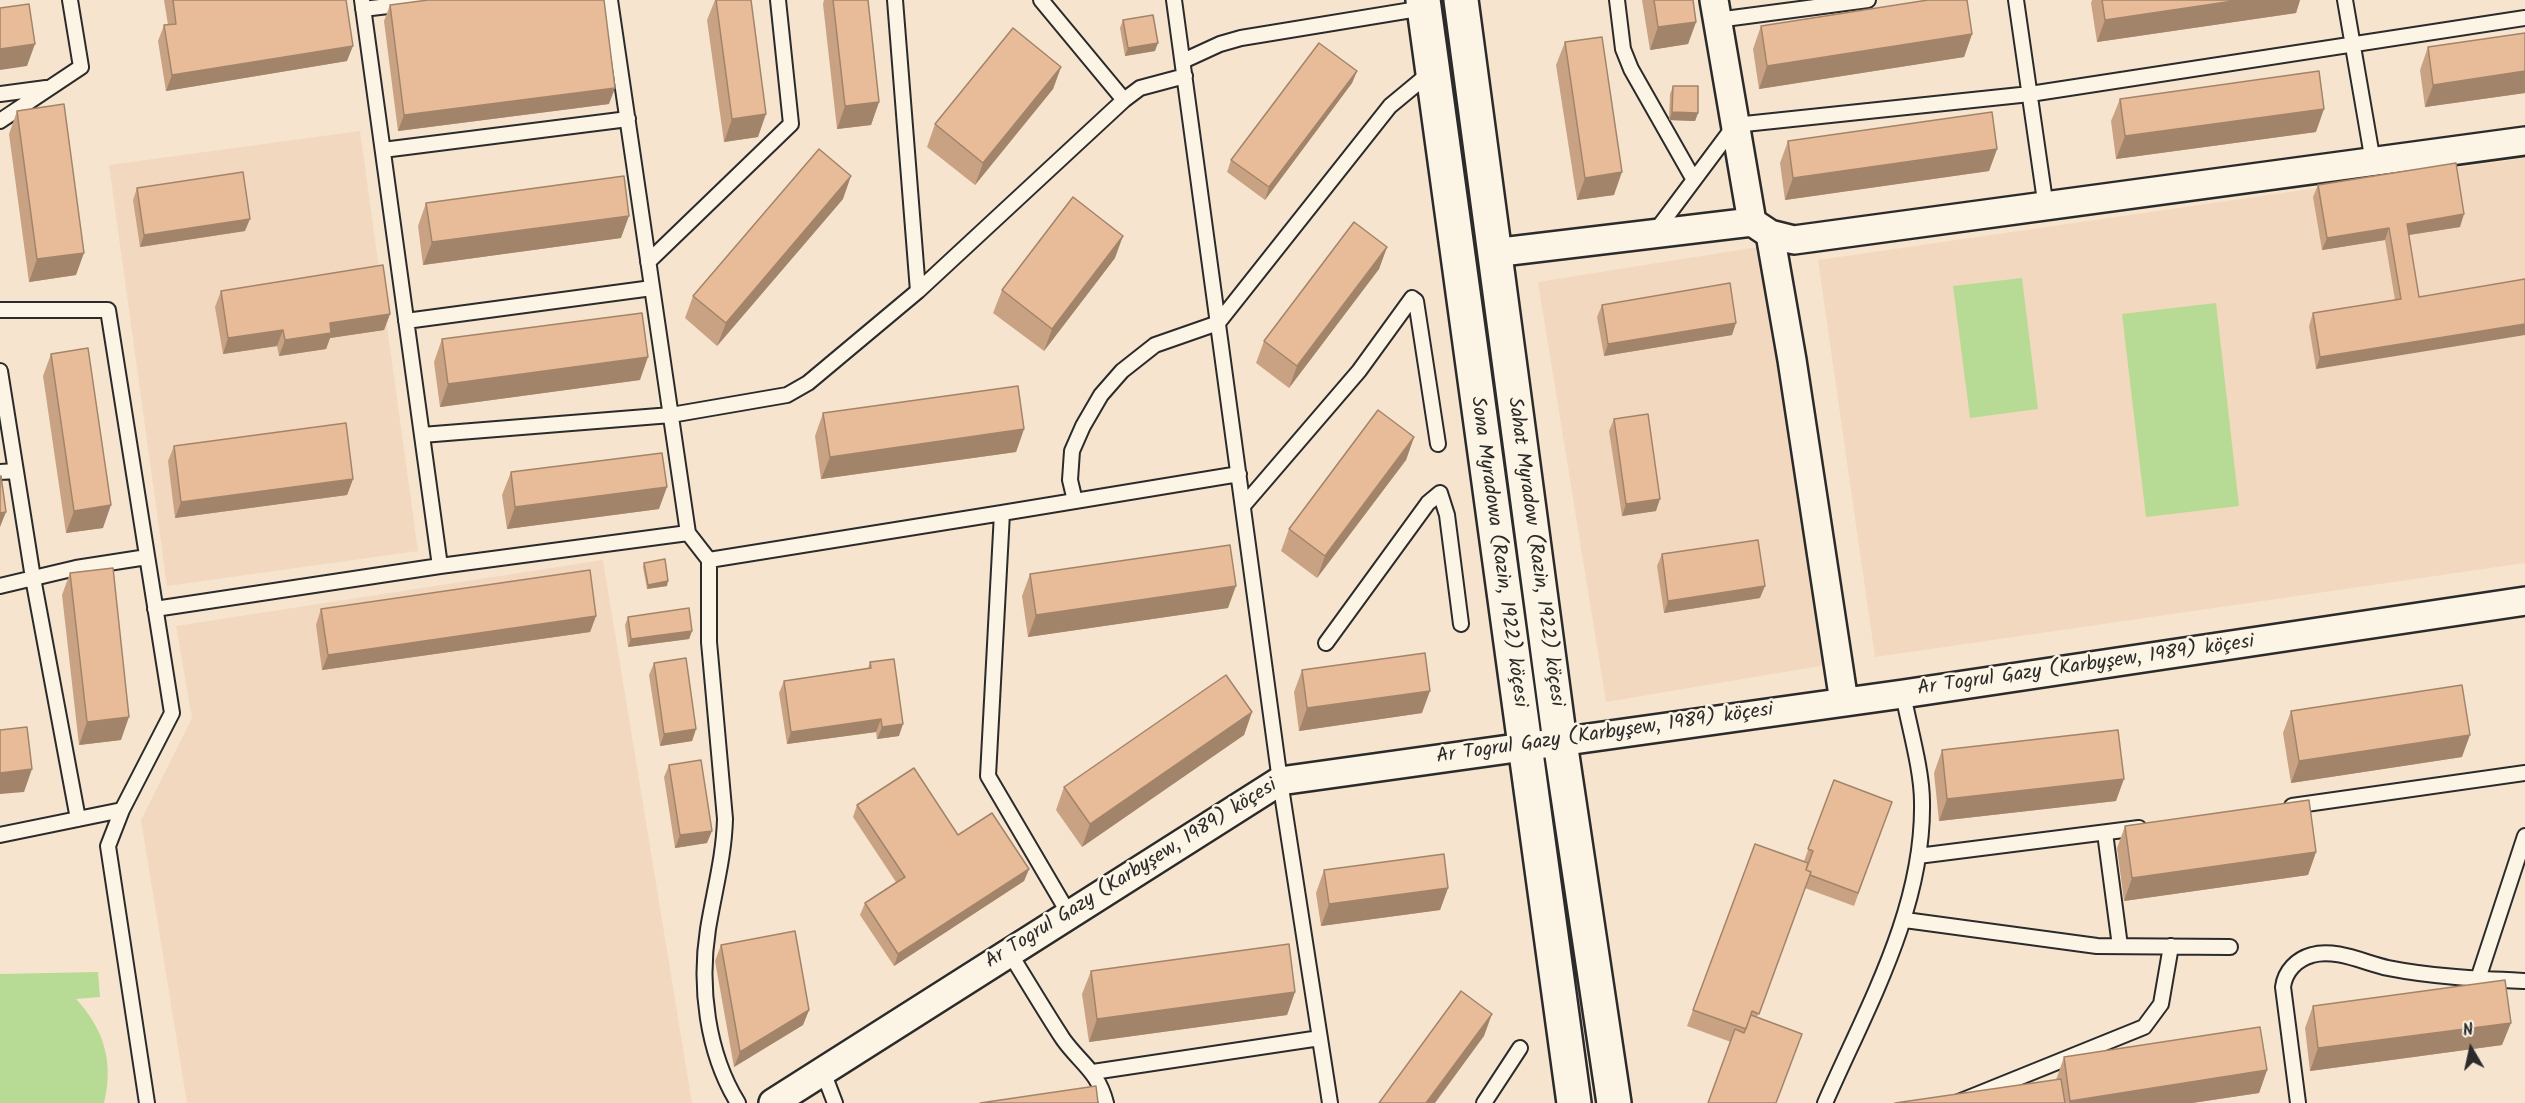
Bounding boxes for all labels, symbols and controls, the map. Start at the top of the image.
street label: Sona Myradowa (Razin, 1922) köçesi [1463,395,1531,709]
street label: Sahat Myradow (Razin, 1922) köçesi [1500,396,1568,708]
street label: Ar Togrul Gazy (Karbyşew, 1989) köçesi [1916,631,2256,703]
street label: Ar Togrul Gazy (Karbyşew, 1989) köçesi [1435,699,1775,771]
street label: Ar Togrul Gazy (Karbyşew, 1989) köçesi [982,775,1282,975]
text: N [2461,1018,2475,1044]
north arrow [2441,1019,2501,1079]

